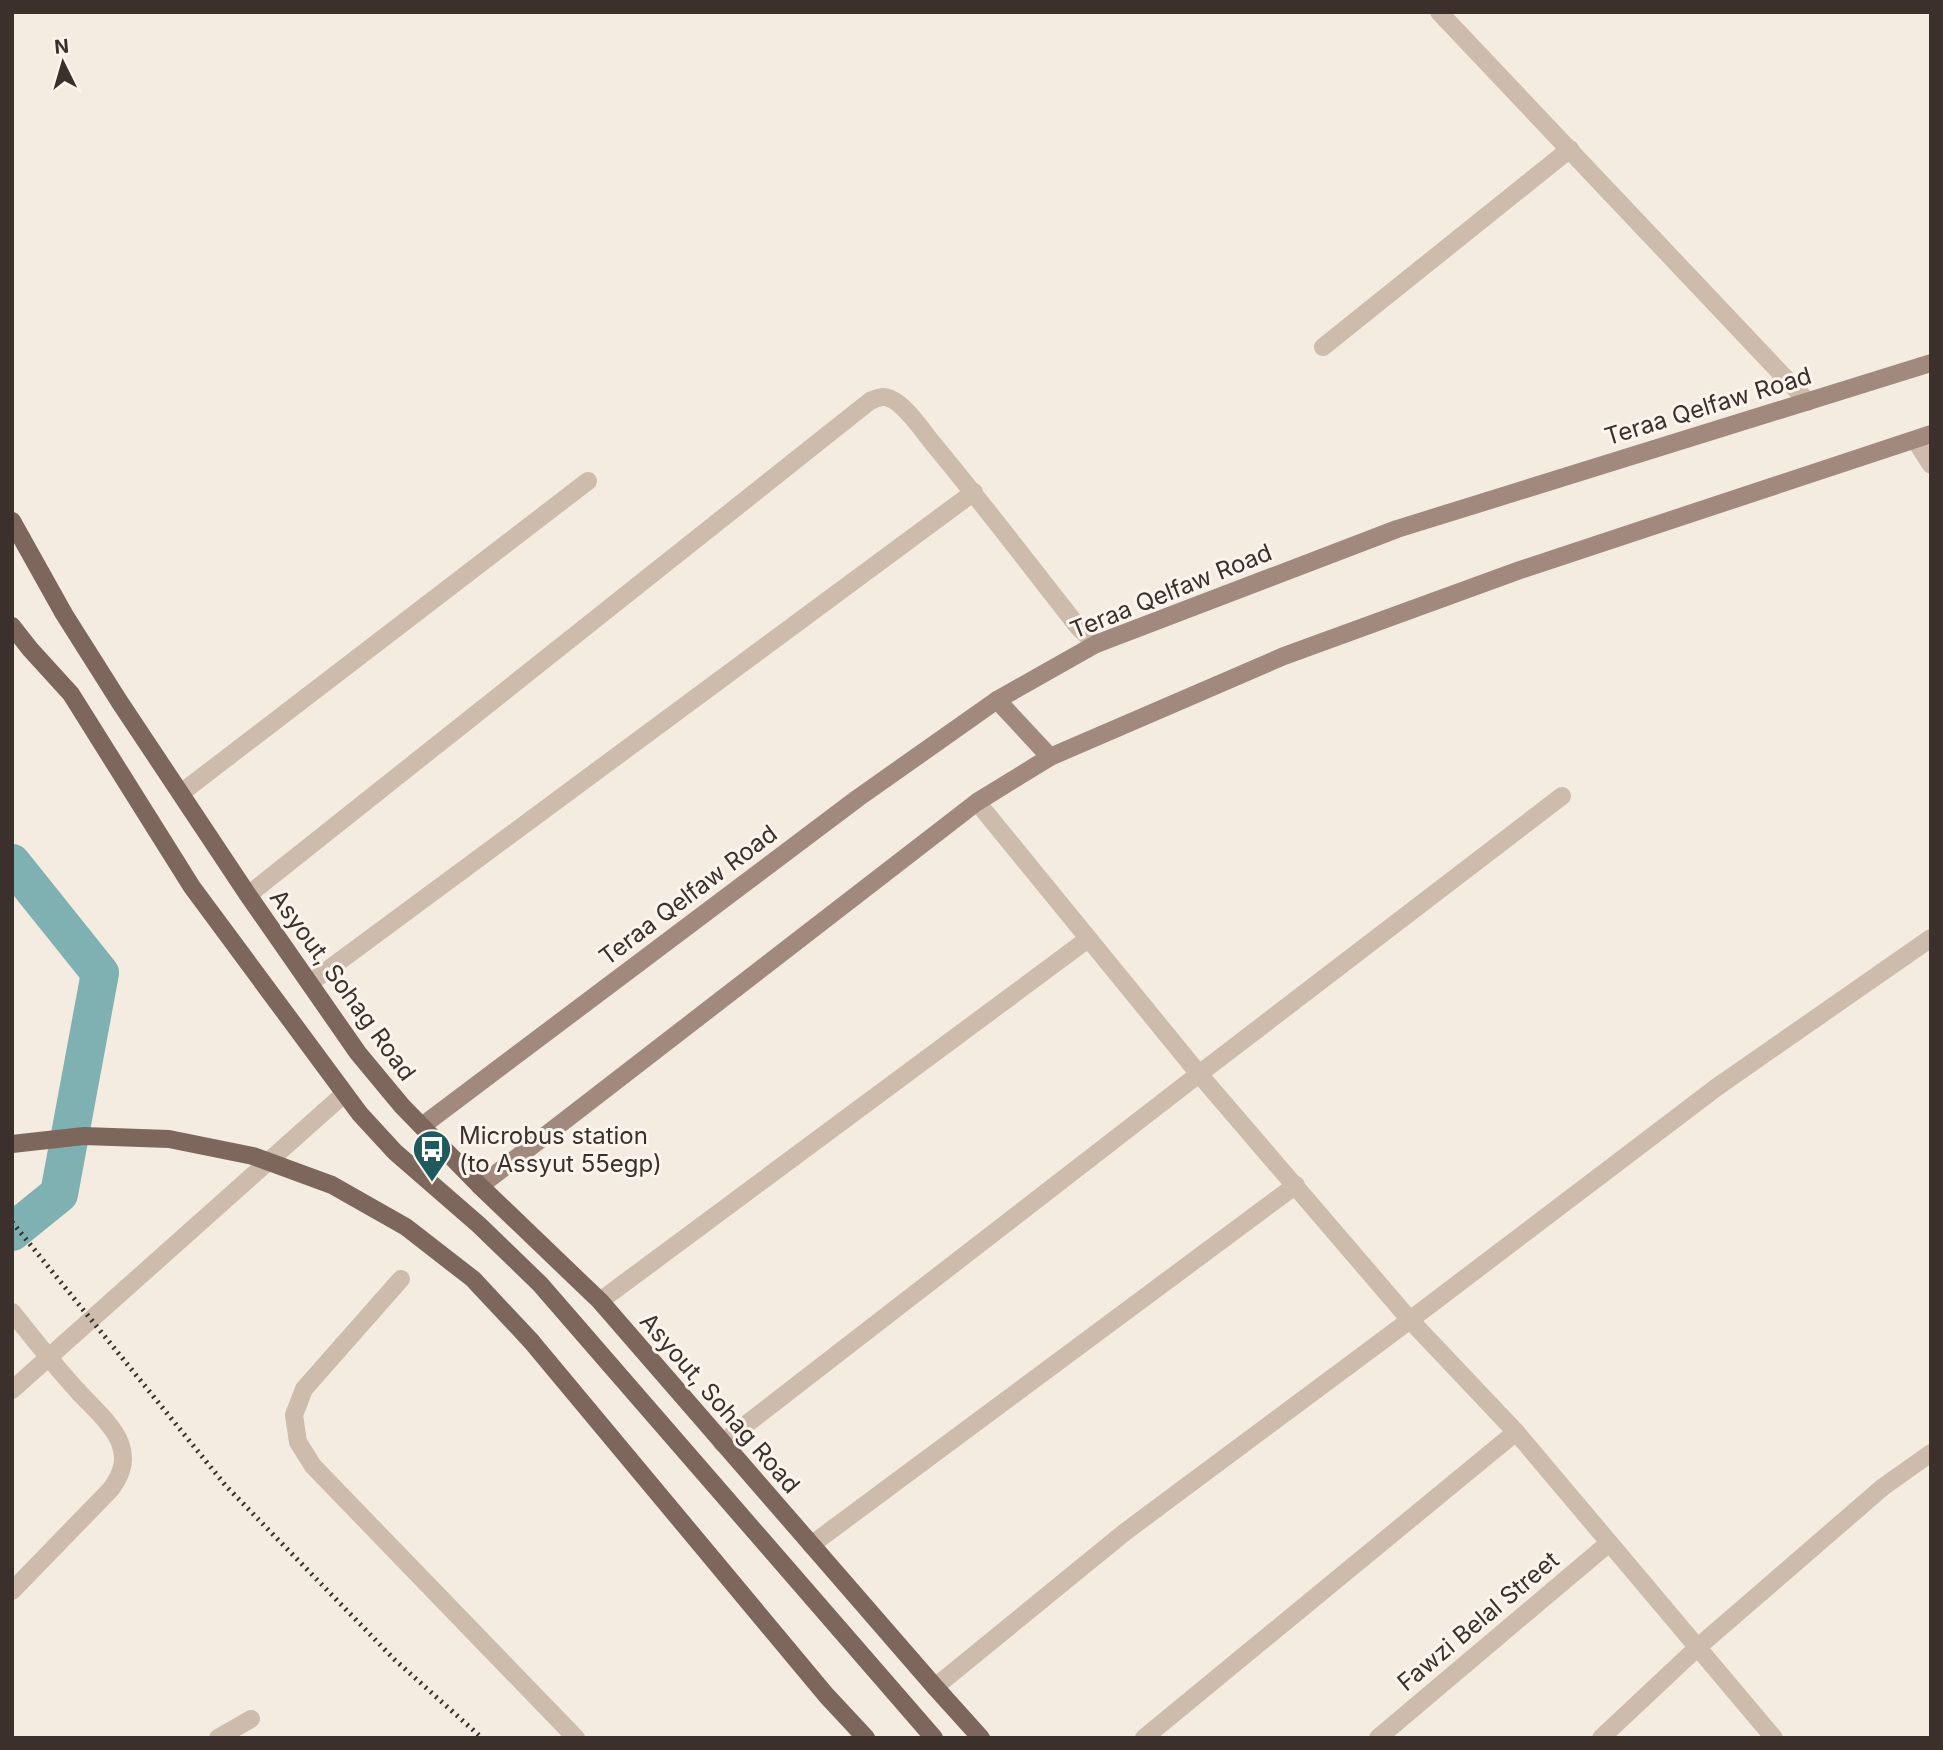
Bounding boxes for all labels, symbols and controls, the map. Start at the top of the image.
north arrow [28,28,98,98]
text: N [53,34,70,59]
street label: Teraa Qelfaw Road [1601,361,1815,451]
street label: Teraa Qelfaw Road [1066,537,1276,645]
street label: Teraa Qelfaw Road [594,819,782,971]
street label: Asyout, Sohag Road [264,884,422,1086]
place label: Microbus station (to Assyut 55egp) [459,1121,662,1178]
bus stop icon: Microbus station (to Assyut 55egp) [411,1128,453,1183]
street label: Asyout, Sohag Road [634,1307,806,1499]
street label: Fawzi Belal Street [1391,1545,1565,1697]

